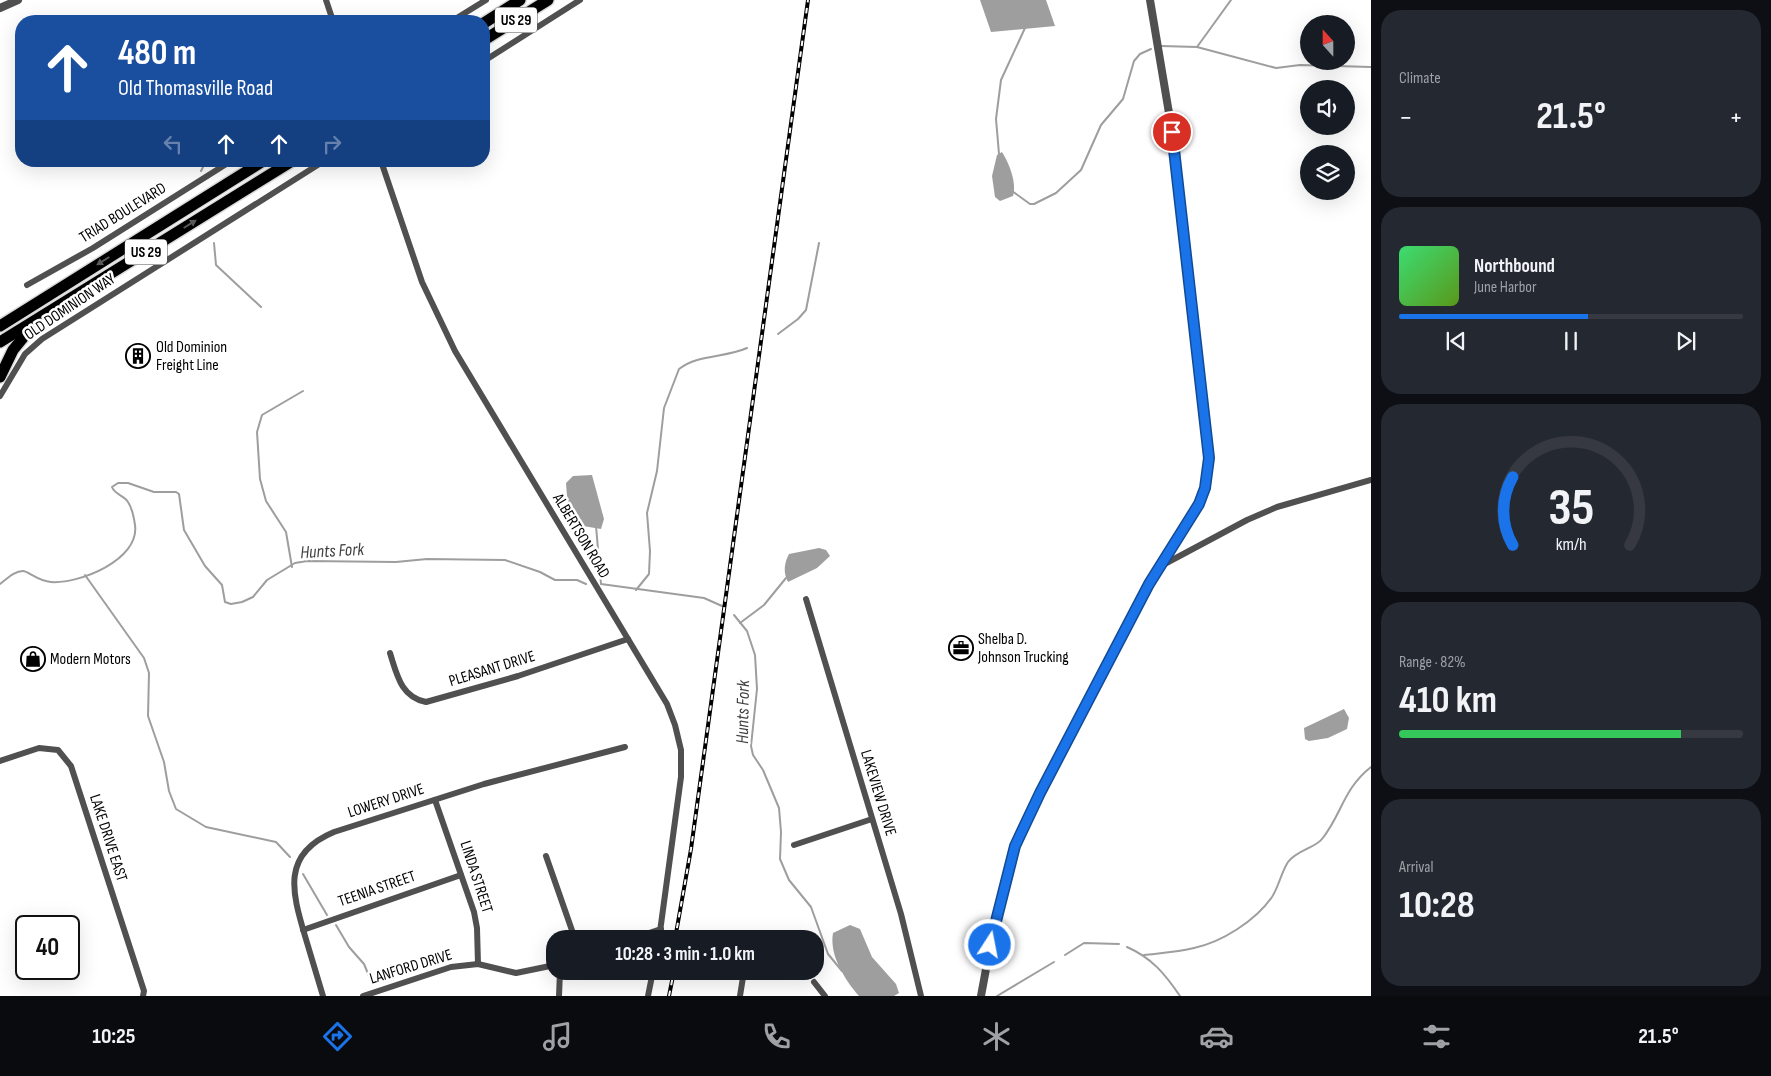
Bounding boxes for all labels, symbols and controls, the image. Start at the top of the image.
road number: US 29 [495,8,537,32]
north arrow [1300,15,1355,70]
map controls [1300,15,1355,200]
text: 480 m [118,32,196,75]
icon: ahead [35,35,100,100]
text: Climate [1399,69,1441,88]
text: Old Thomasville Road [118,75,273,102]
button: sound [1300,80,1355,135]
text: 21.5° [1536,94,1606,139]
text: − [1399,101,1413,134]
text: + [1729,101,1743,134]
pin [1151,111,1193,153]
icon: arrive [1158,118,1186,146]
icon: left [159,130,187,158]
icon: ahead [212,130,240,158]
icon: ahead [265,130,293,158]
icon: right [318,130,346,158]
button: layers [1300,145,1355,200]
street label: TRIAD BOULEVARD [76,179,170,247]
one-way arrow [184,220,197,229]
road number: US 29 [125,240,167,264]
text: Northbound [1474,255,1555,278]
one-way arrow [96,257,109,266]
street label: OLD DOMINION WAY [21,269,119,344]
text: June Harbor [1474,278,1537,297]
icon: previous [1442,327,1470,355]
icon: pause [1557,327,1585,355]
icon: next [1672,327,1700,355]
place label: Old Dominion Freight Line [156,338,227,375]
building icon: Old Dominion Freight Line [125,343,151,369]
text: 35 [1548,477,1594,540]
street label: ALBERTSON ROAD [548,489,614,582]
text: km/h [1556,534,1586,555]
water label: Hunts Fork [300,539,366,563]
place label: Shelba D. Johnson Trucking [977,630,1069,667]
office icon: Shelba D. Johnson Trucking [948,635,974,661]
shop icon: Modern Motors [20,646,46,672]
street label: PLEASANT DRIVE [447,647,537,691]
place label: Modern Motors [50,650,131,669]
text: Range · 82% [1399,653,1466,672]
text: 410 km [1399,678,1497,723]
water label: Hunts Fork [732,679,754,744]
street label: LAKEVIEW DRIVE [856,748,900,838]
street label: LOWERY DRIVE [345,780,427,822]
street label: LAKE DRIVE EAST [85,792,131,885]
street label: LINDA STREET [455,839,497,916]
text: Arrival [1399,858,1433,877]
street label: TEENIA STREET [336,867,419,911]
text: 10:28 [1399,883,1475,928]
speed limit sign: 40 [15,915,80,980]
position arrow [963,918,1015,970]
text: 10:28 · 3 min · 1.0 km [615,943,755,966]
street label: LANFORD DRIVE [368,945,454,989]
icon: directions [320,1019,355,1054]
icon: music [540,1019,575,1054]
icon: phone [759,1019,794,1054]
icon: climate [979,1019,1014,1054]
icon: car [1199,1019,1234,1054]
icon: filters [1419,1019,1454,1054]
text: 10:25 [92,1023,135,1050]
text: 21.5° [1638,1023,1679,1050]

